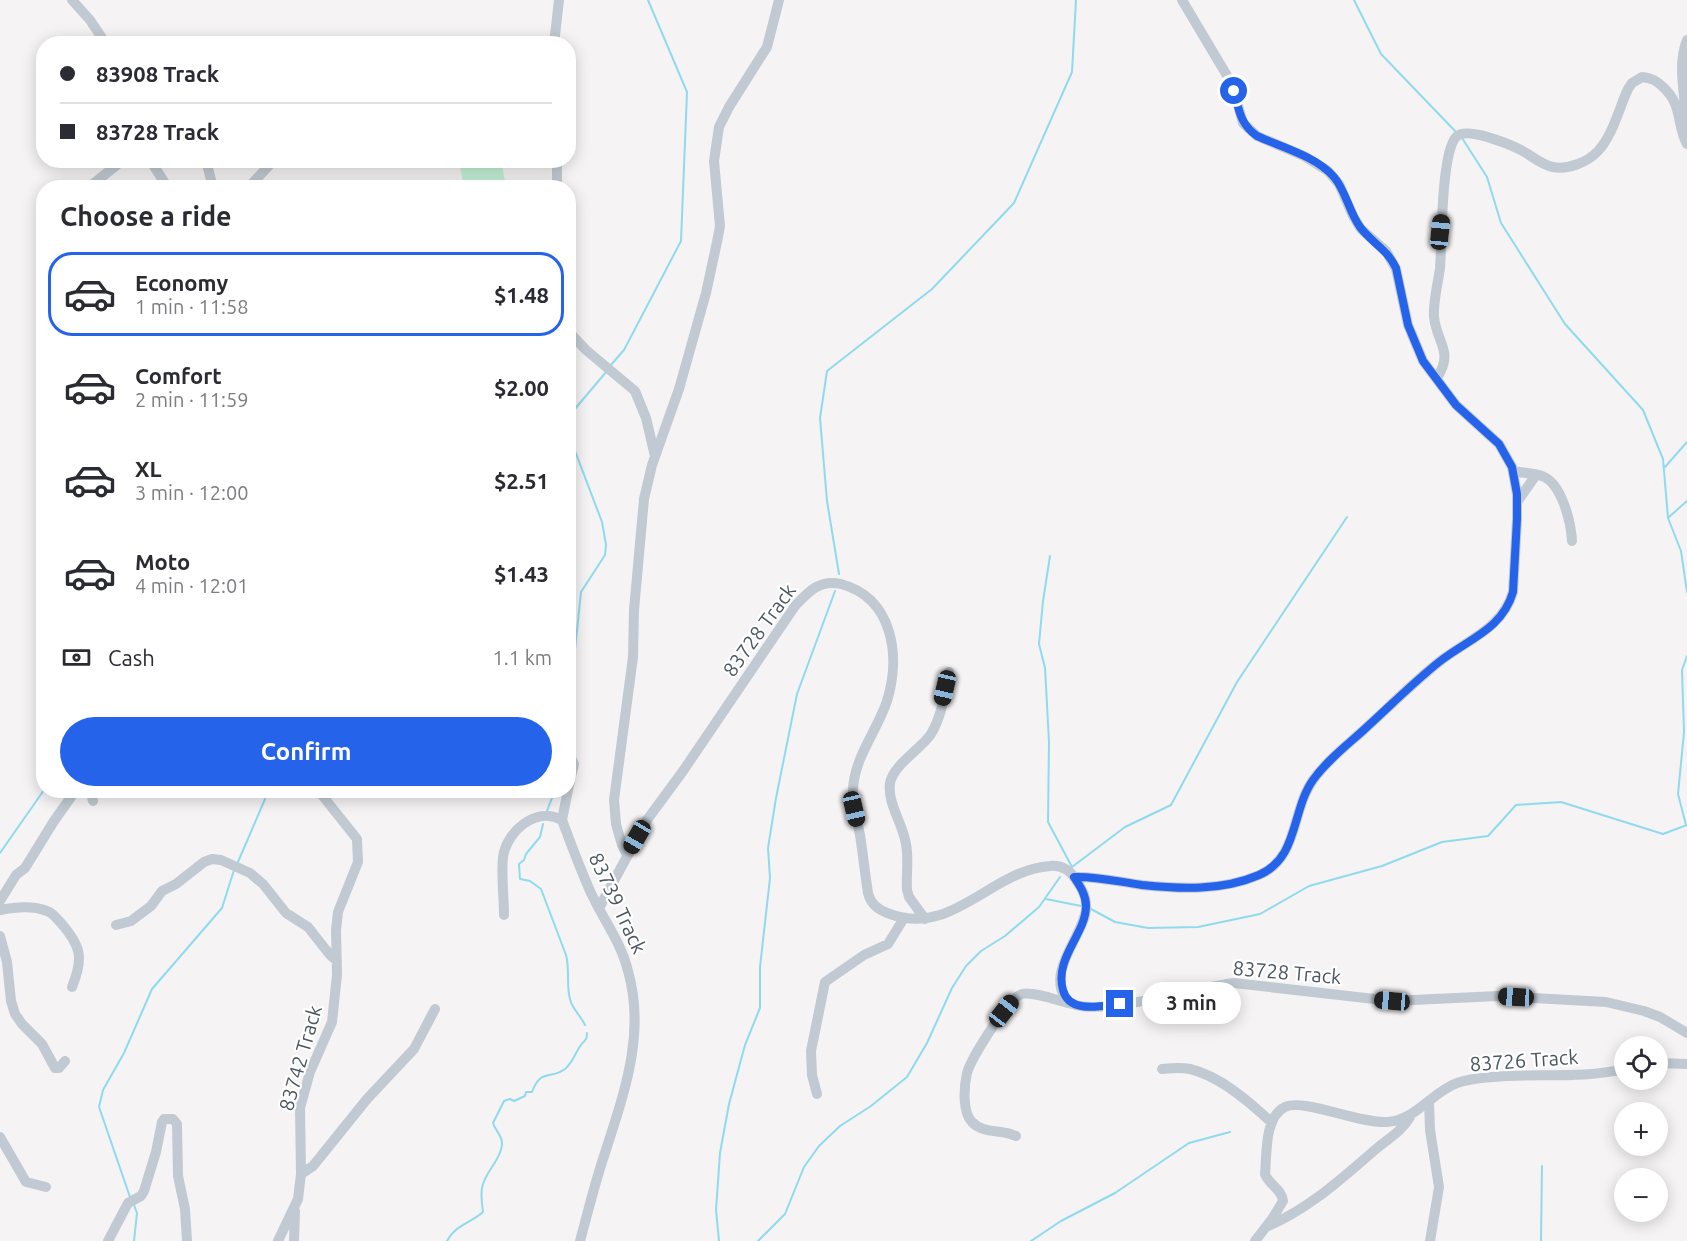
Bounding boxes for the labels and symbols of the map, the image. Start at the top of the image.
route start [1220,77,1247,104]
car [1429,213,1451,251]
street label: 83728 Track [718,579,800,681]
car [932,668,958,708]
car [841,789,867,829]
car [620,817,654,857]
street label: 83739 Track [585,849,651,957]
street label: 83728 Track [1232,956,1342,988]
callout: 3 min [1141,983,1240,1025]
car [1498,987,1534,1007]
route end [1106,990,1133,1017]
car [1373,990,1411,1012]
car [986,991,1022,1031]
street label: 83742 Track [274,1003,326,1113]
street label: 83726 Track [1469,1045,1579,1075]

